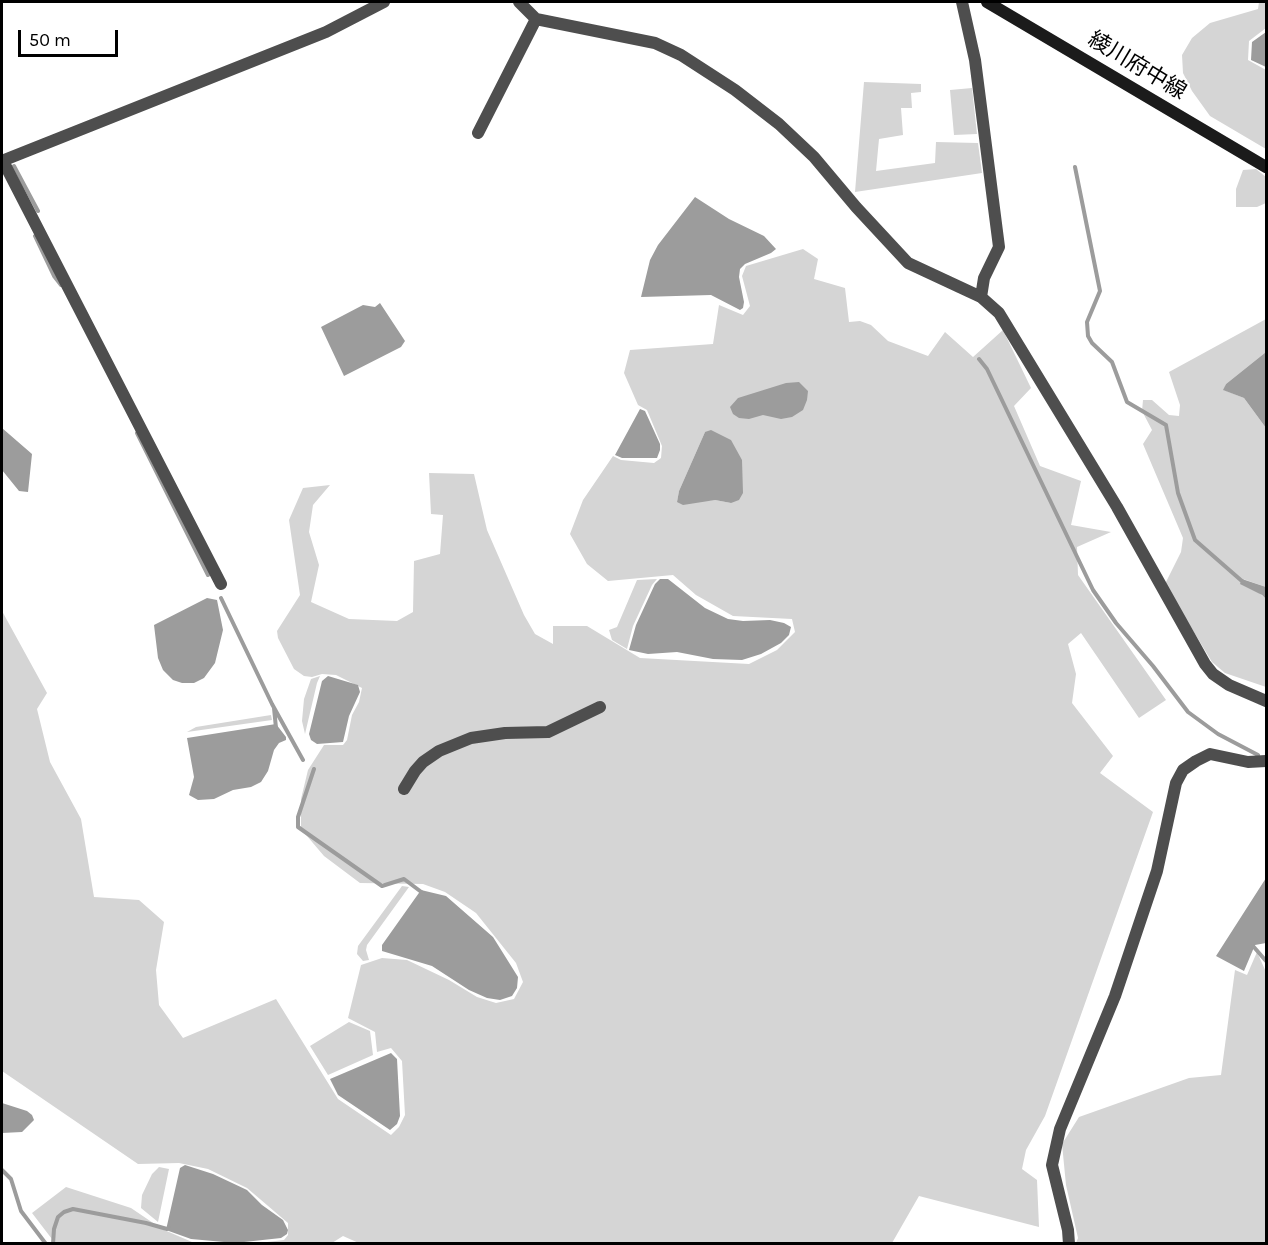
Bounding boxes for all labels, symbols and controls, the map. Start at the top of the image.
scale bar [21,18,122,56]
street label: 綾川府中線 [1083,26,1191,106]
text: 50 m [29,29,71,51]

